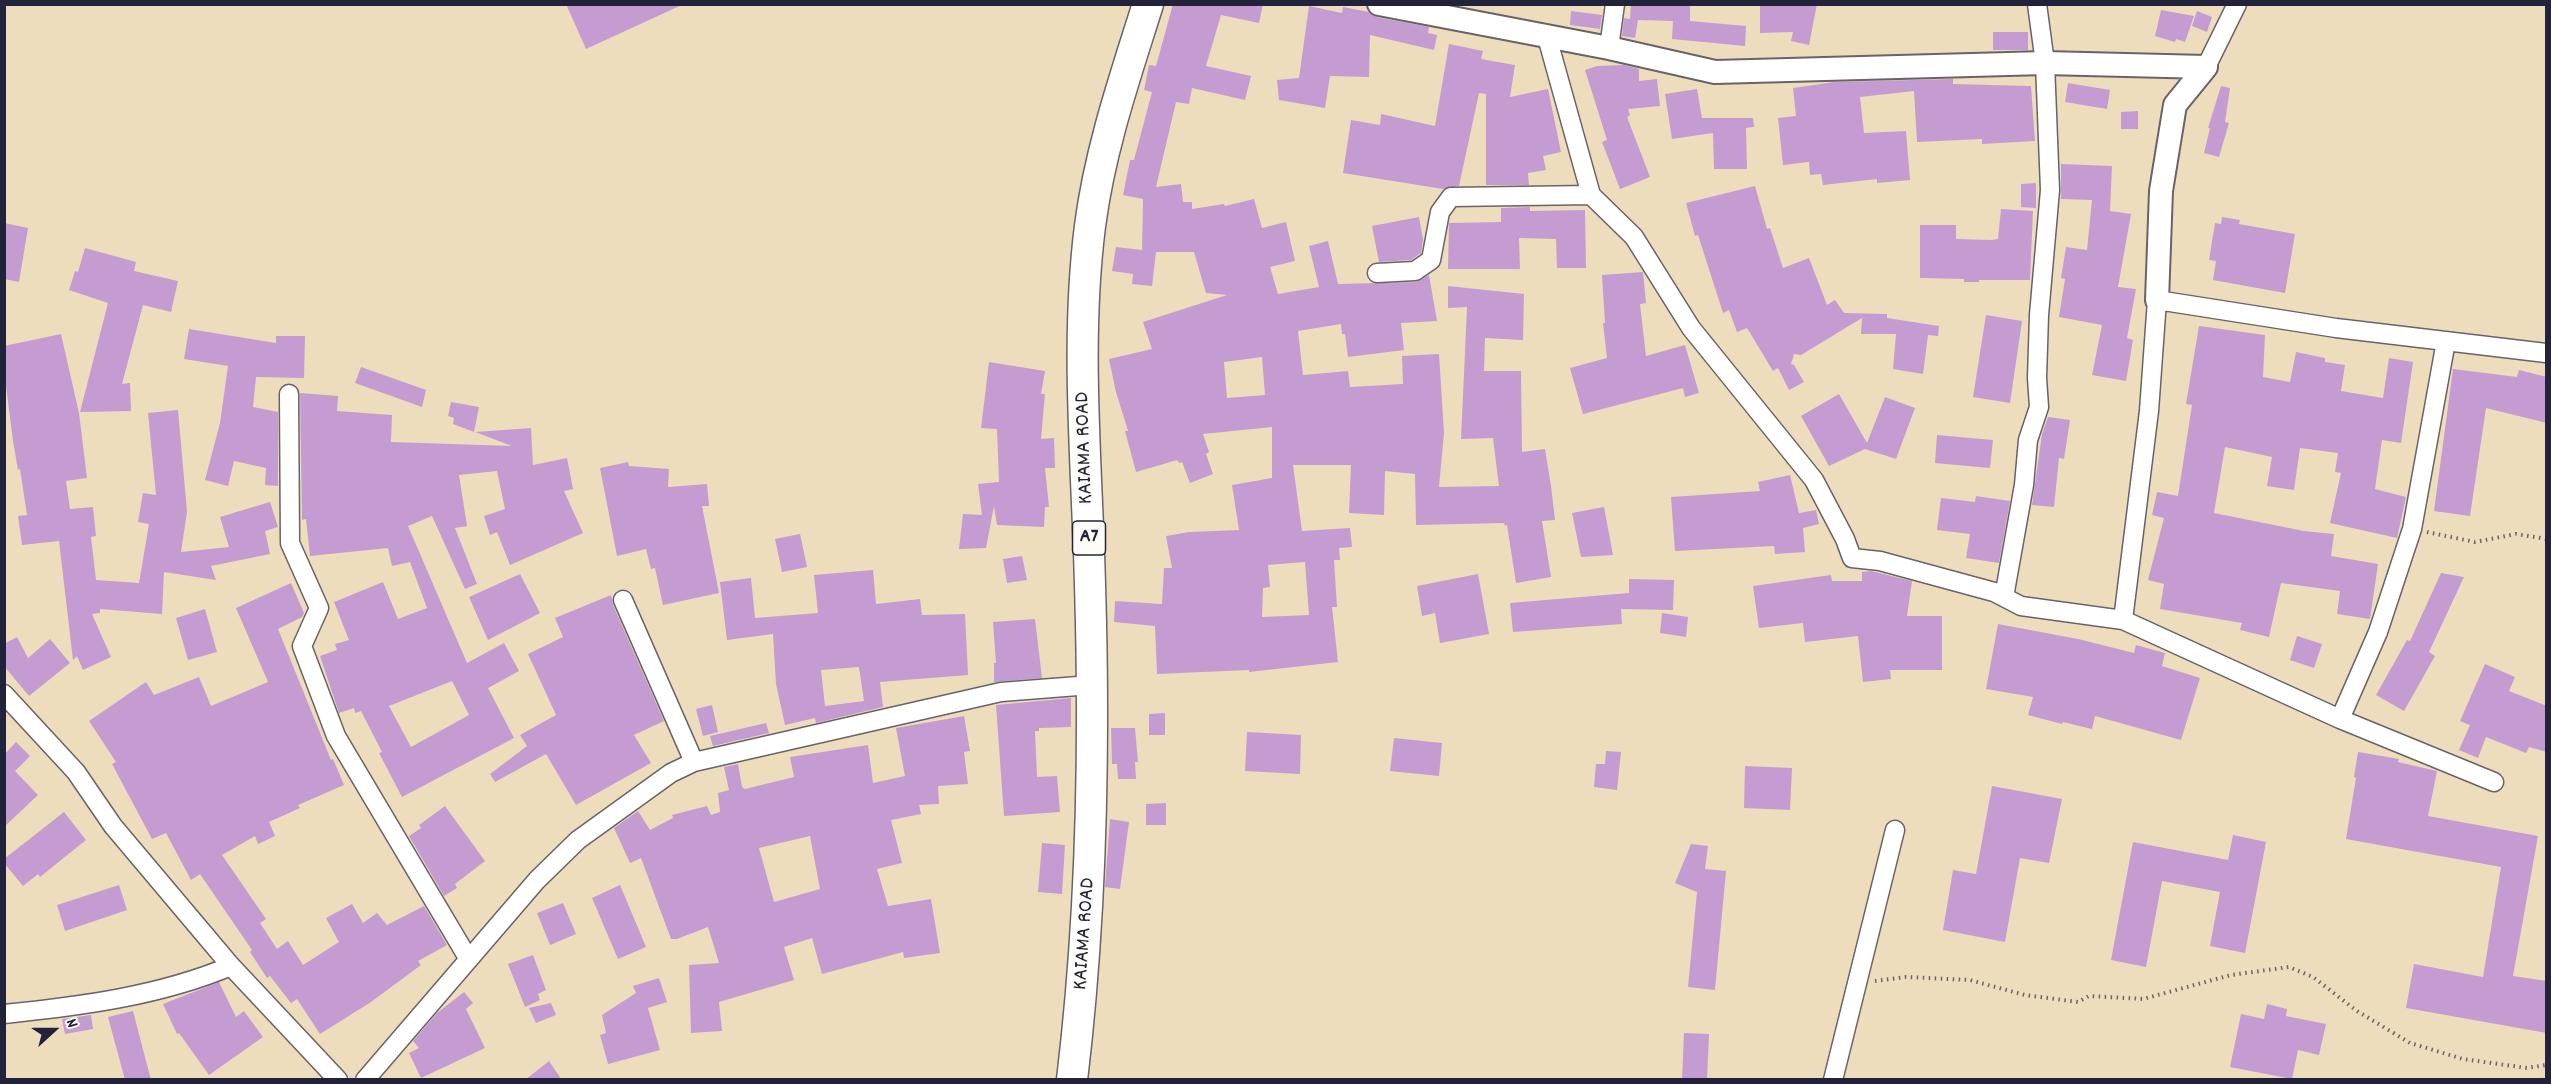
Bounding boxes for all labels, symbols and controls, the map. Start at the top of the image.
street label: KAIAMA ROAD [1071,391,1101,505]
road number: A7 [1072,521,1106,555]
street label: KAIAMA ROAD [1070,877,1102,991]
north arrow [24,1000,84,1060]
text: N [59,1016,83,1031]

